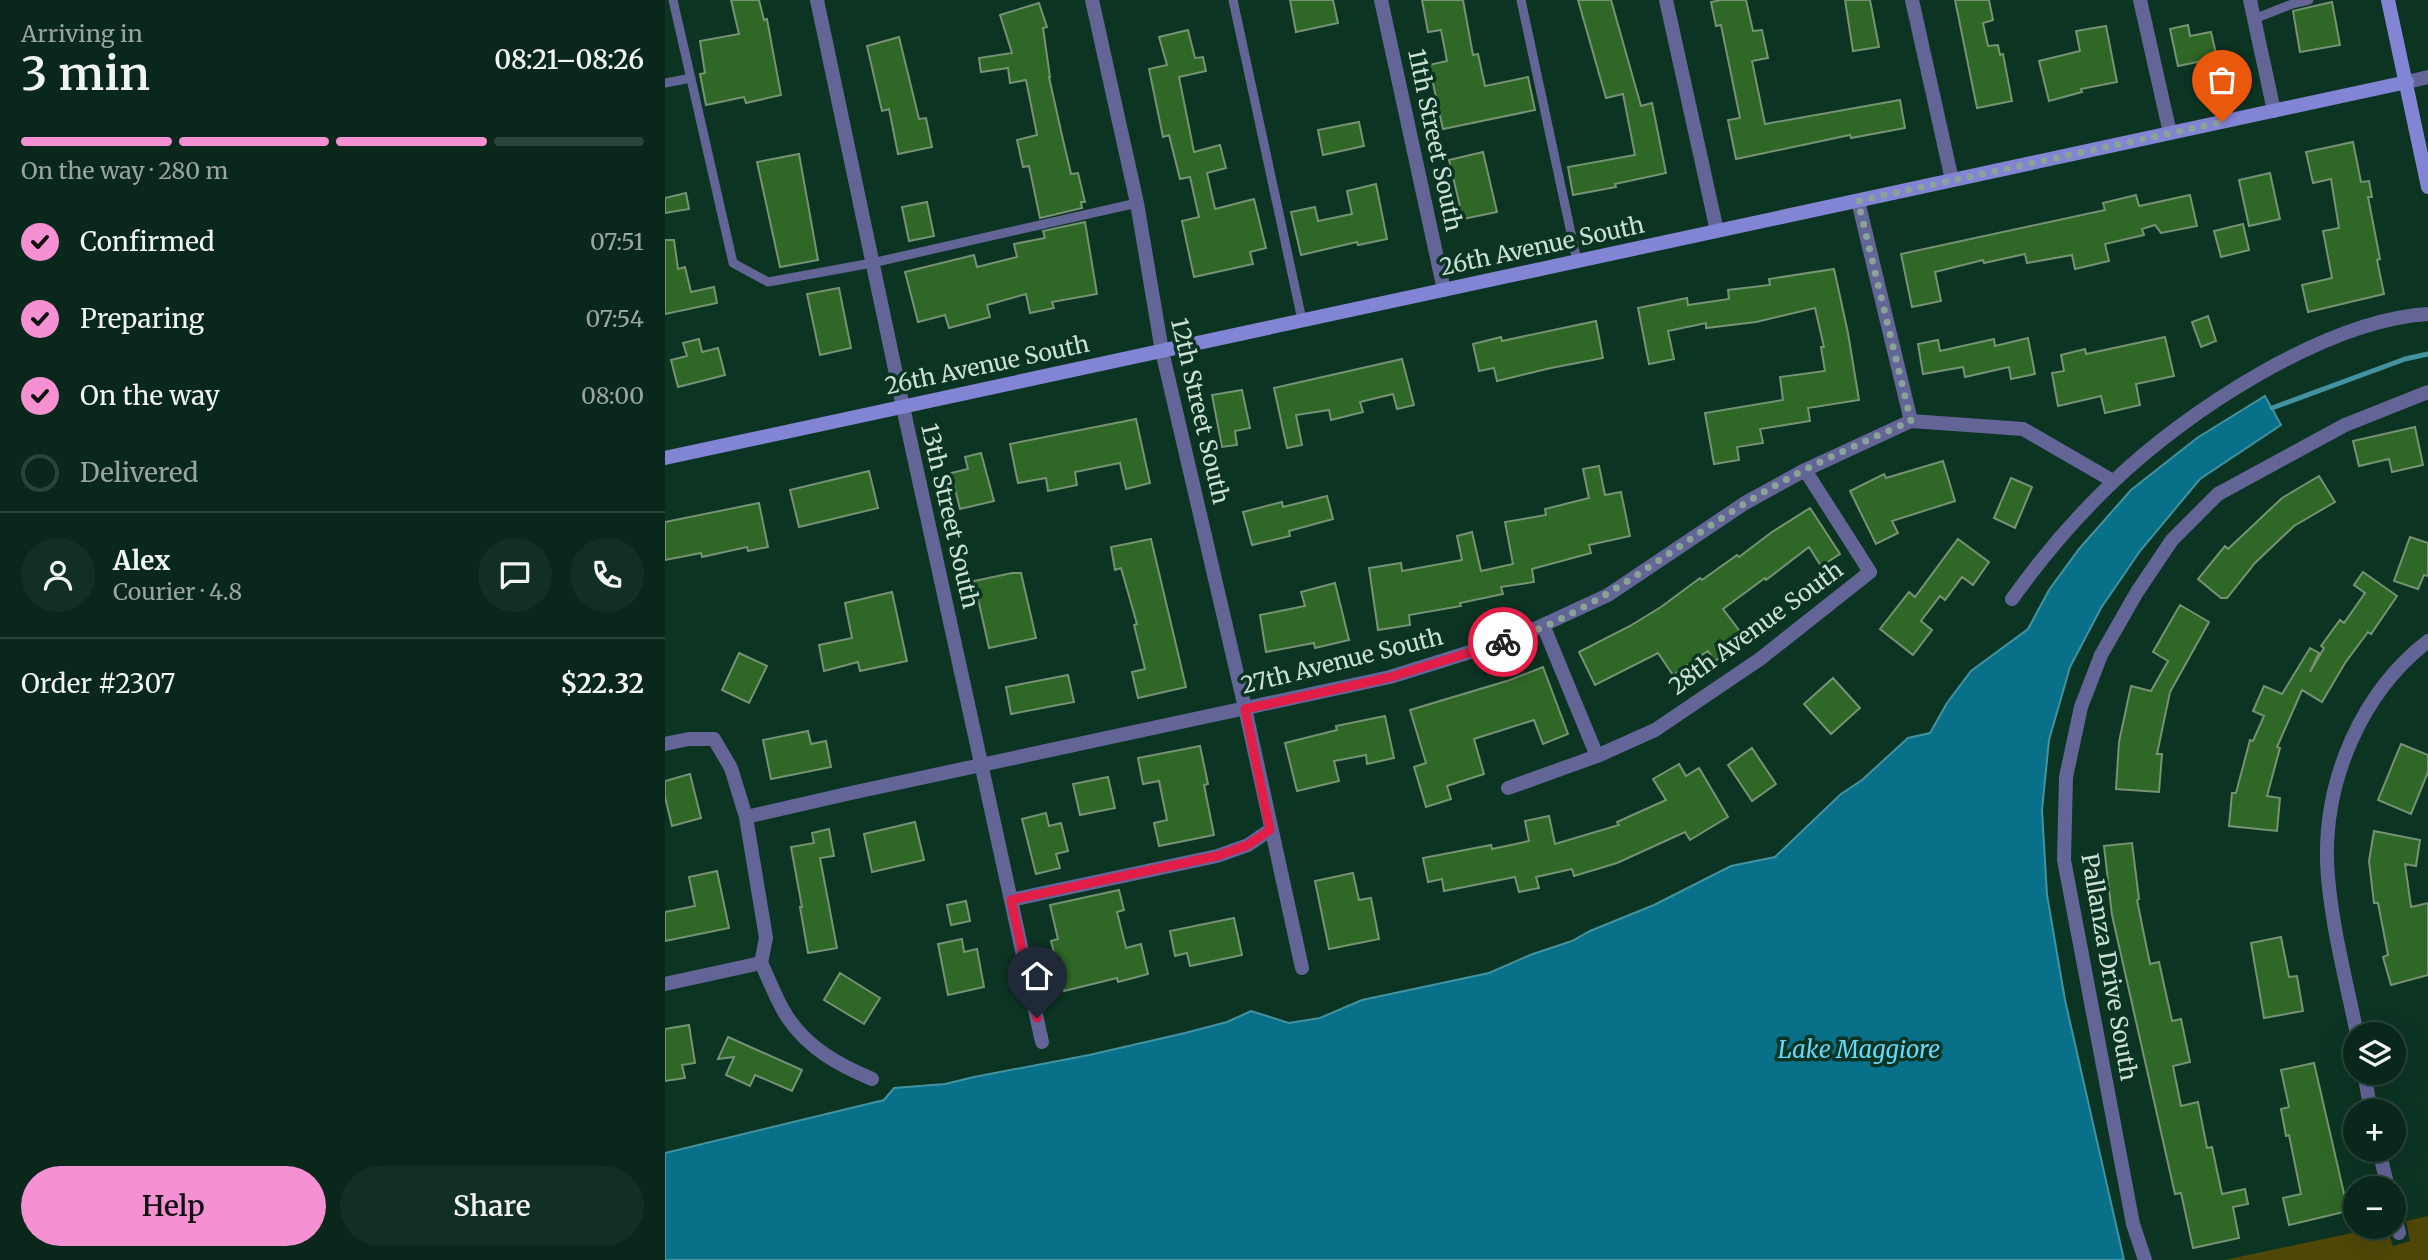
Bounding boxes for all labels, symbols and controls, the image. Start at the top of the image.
text: Arriving in [21,19,143,48]
text: 08:21–08:26 [494,43,644,76]
text: 3 min [21,45,150,103]
street label: 11th Street South [1402,46,1469,234]
pin [2192,50,2252,122]
icon: bag [2203,61,2241,99]
text: On the way · 280 m [21,156,228,185]
street label: 26th Avenue South [1437,210,1647,281]
icon: check [21,223,59,261]
text: Confirmed [80,225,215,258]
text: 07:51 [590,227,644,256]
icon: check [21,300,59,338]
text: Preparing [80,302,204,335]
text: 07:54 [585,304,644,333]
street label: 12th Street South [1165,315,1236,507]
street label: 26th Avenue South [882,329,1092,400]
icon: check [21,377,59,415]
text: On the way [80,379,220,412]
text: 08:00 [581,381,644,410]
street label: 13th Street South [915,421,986,611]
text: Delivered [80,456,199,489]
button: person [21,538,95,612]
button: chat [478,538,552,612]
button: phone [570,538,644,612]
text: Alex [113,544,170,577]
street label: 28th Avenue South [1663,555,1848,701]
text: Courier · 4.8 [113,577,242,606]
courier [1468,607,1538,677]
street label: 27th Avenue South [1238,621,1446,700]
icon: bike [1484,623,1522,661]
text: Order #2307 [21,667,175,700]
text: $22.32 [560,667,644,700]
street label: Pallanza Drive South [2075,851,2144,1083]
pin [1007,946,1067,1018]
icon: home [1018,957,1056,995]
map controls [2343,1022,2406,1239]
button: layers [2343,1022,2406,1085]
water label: Lake Maggiore [1778,1034,1940,1065]
button: + [2343,1099,2406,1162]
button: Help [21,1166,326,1246]
button: Share [340,1166,644,1246]
button: − [2343,1176,2406,1239]

